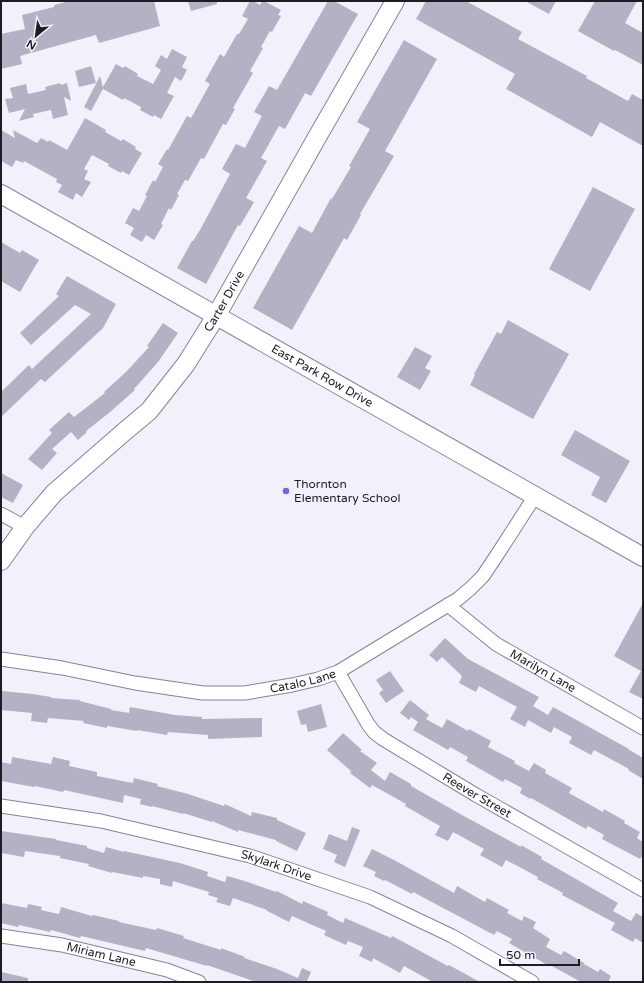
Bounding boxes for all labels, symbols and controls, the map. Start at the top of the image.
north arrow [16,16,56,56]
text: N [24,36,38,52]
street label: Carter Drive [201,268,247,334]
street label: East Park Row Drive [269,341,376,410]
place label: Thornton Elementary School [294,477,401,505]
marker: Thornton Elementary School [281,486,291,496]
street label: Marilyn Lane [508,647,579,695]
street label: Catalo Lane [269,666,338,696]
street label: Reever Street [440,770,514,821]
street label: Skylark Drive [240,847,314,884]
street label: Miriam Lane [65,939,137,969]
scale bar [500,941,579,967]
text: 50 m [506,948,535,962]

